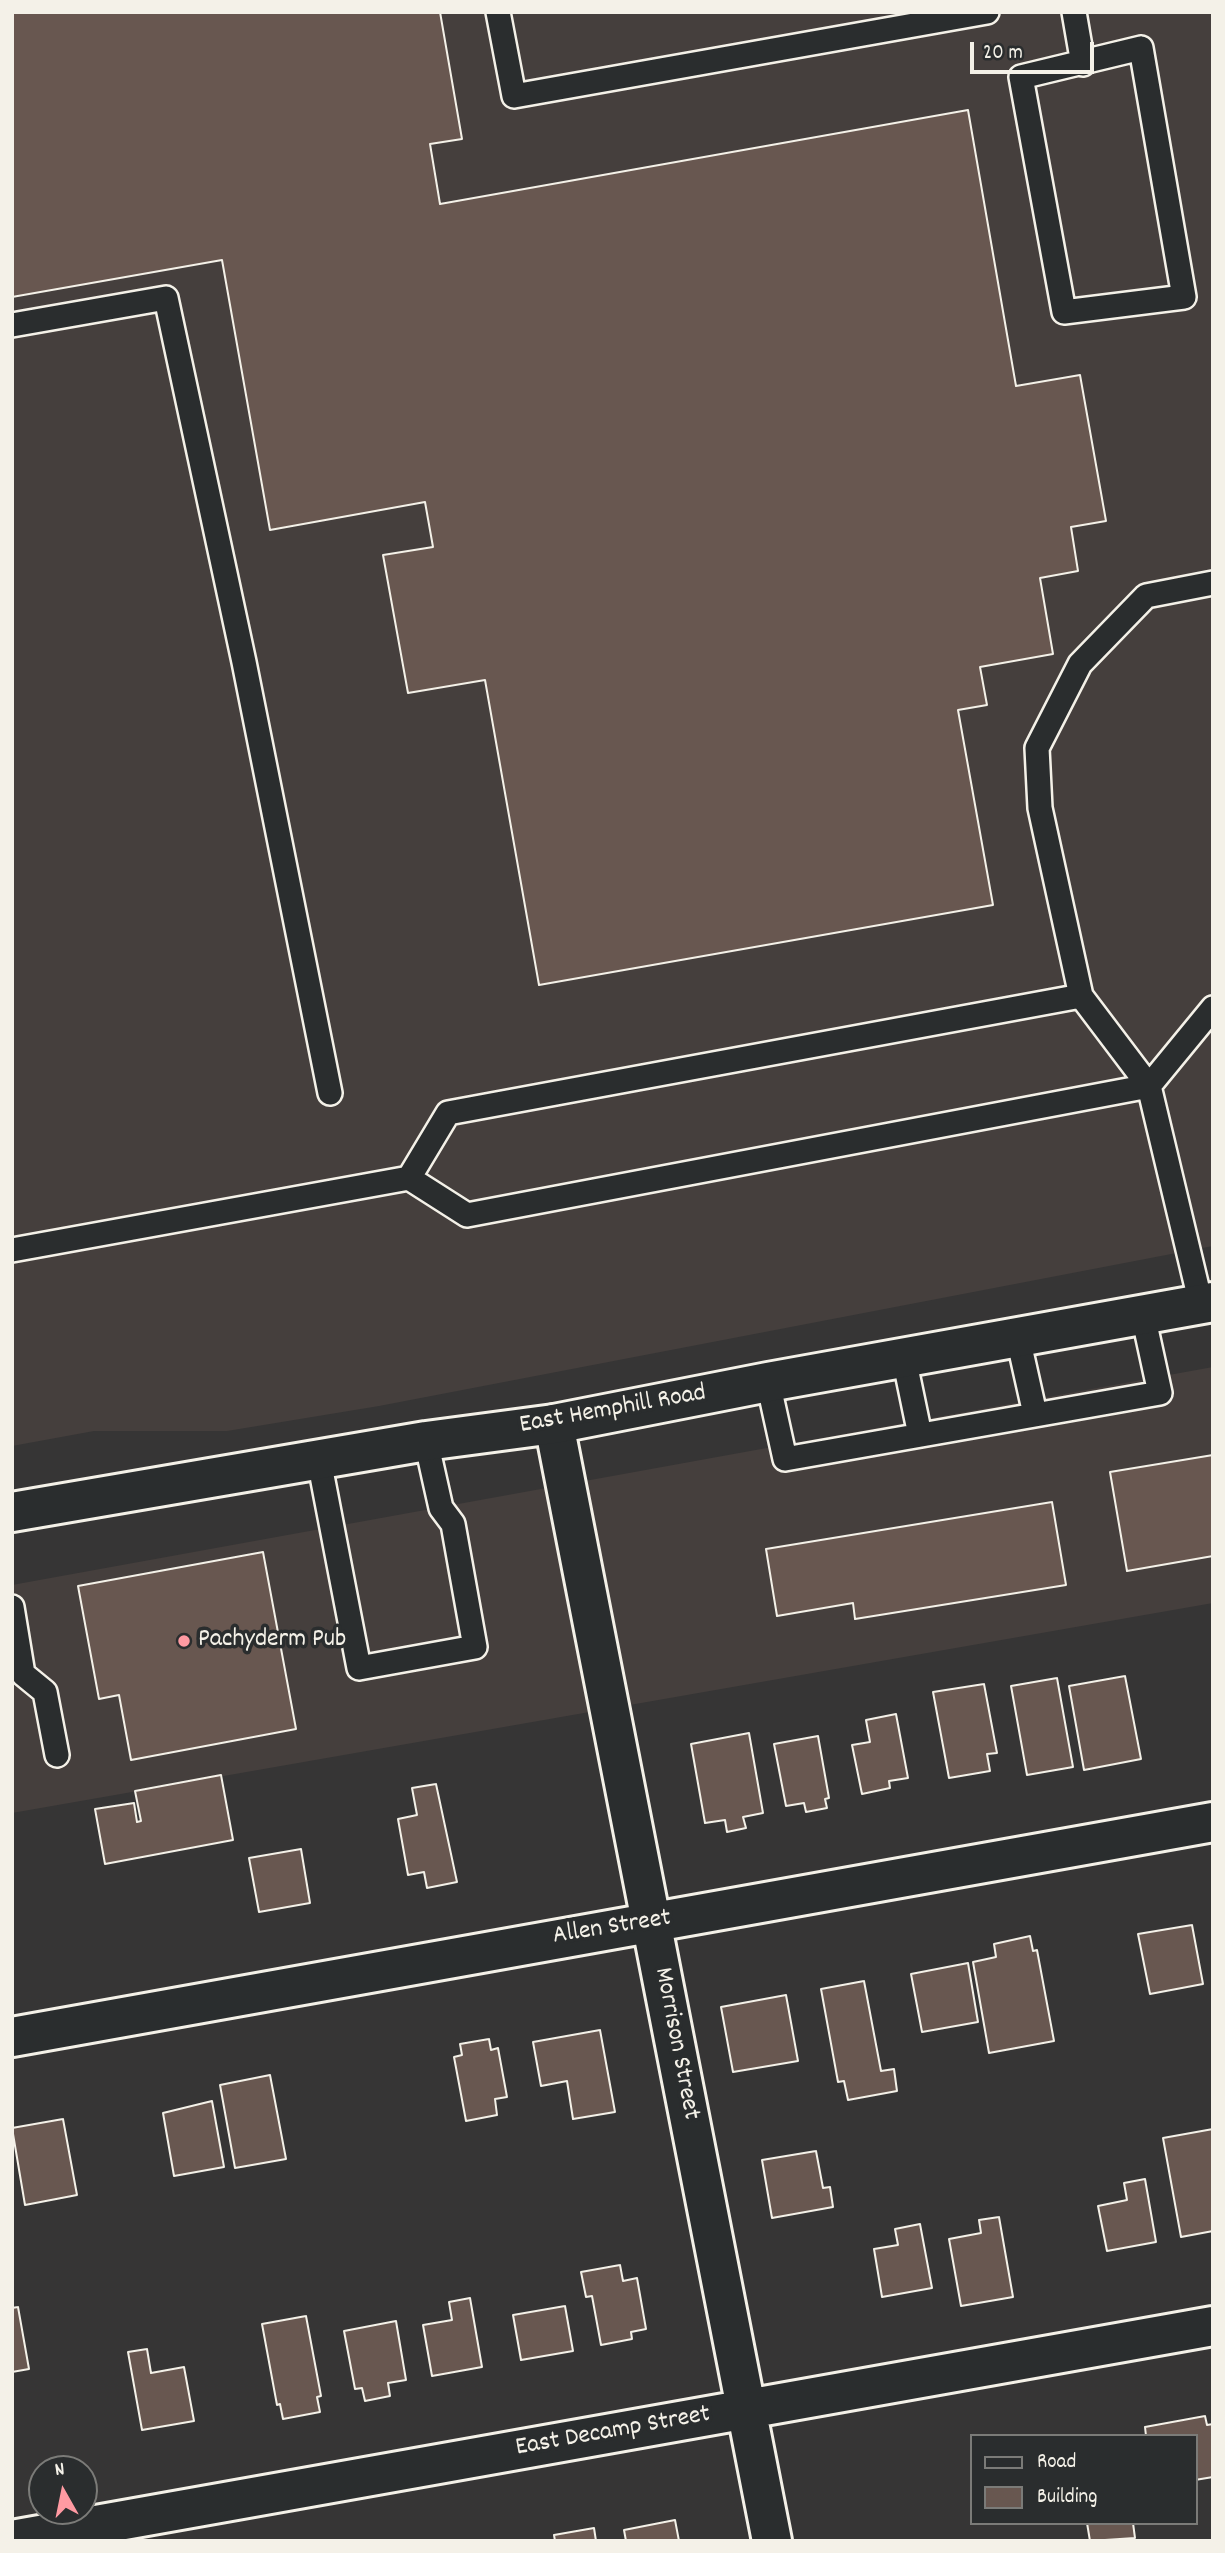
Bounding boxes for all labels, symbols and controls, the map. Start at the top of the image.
scale bar [973,28,1097,72]
text: 20 m [983,39,1023,69]
street label: East Hemphill Road [517,1379,709,1443]
place label: Pachyderm Pub [198,1625,346,1657]
marker: Pachyderm Pub [176,1633,192,1649]
street label: Allen Street [551,1904,673,1954]
street label: Morrison Street [645,1965,705,2123]
street label: East Decamp Street [513,2401,713,2465]
legend [970,2434,1197,2525]
text: Road [1037,2448,1076,2478]
north arrow [28,2455,98,2525]
text: N [53,2457,67,2485]
text: Building [1037,2483,1097,2513]

